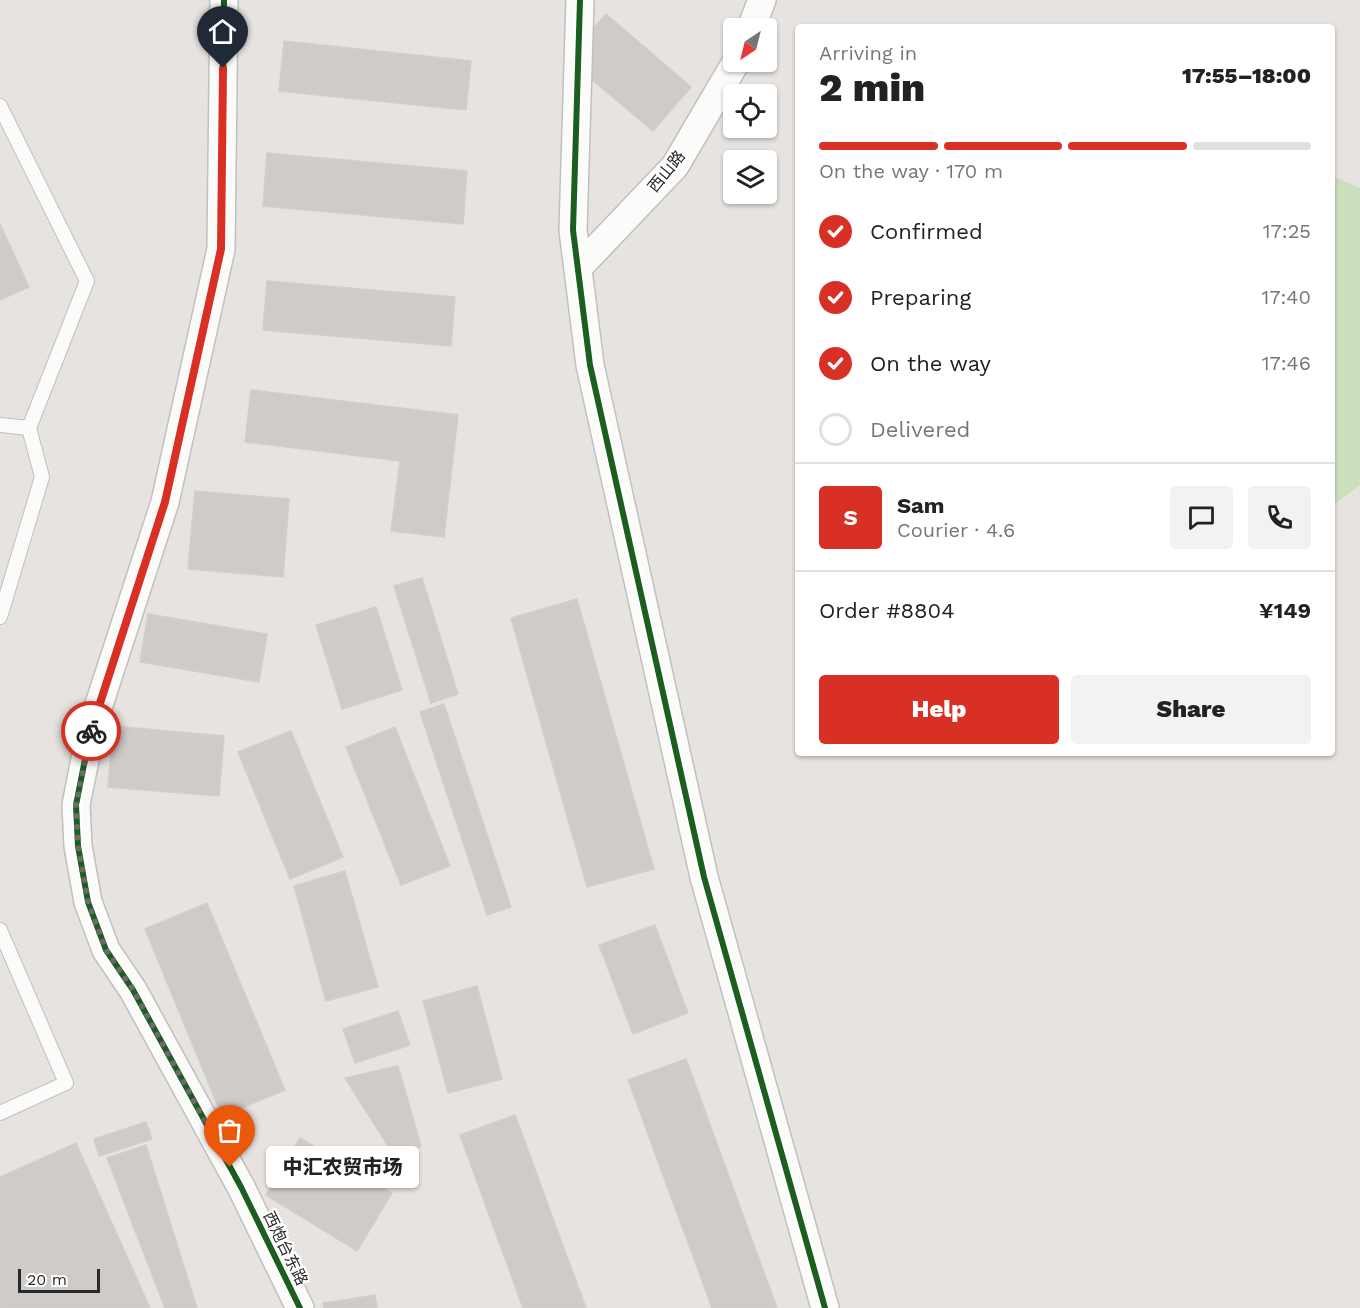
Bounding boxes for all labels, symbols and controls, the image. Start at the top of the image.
pin [197,6,248,68]
icon: home [206,15,239,48]
north arrow [723,18,777,72]
map controls [723,18,777,204]
text: Arriving in [819,41,917,65]
text: 17:55–18:00 [1182,63,1311,88]
text: 2 min [819,65,925,110]
button: locate [723,84,777,138]
street label: 西山路 [644,147,689,196]
button: layers [723,150,777,204]
text: On the way · 170 m [819,159,1003,183]
icon: check [819,215,852,248]
text: Confirmed [870,219,983,244]
text: 17:25 [1263,219,1311,243]
icon: check [819,281,852,314]
text: Preparing [870,285,971,310]
text: 17:40 [1261,285,1311,309]
icon: check [819,347,852,380]
text: On the way [870,351,991,376]
text: 17:46 [1262,351,1311,375]
text: Delivered [870,417,970,442]
button: chat [1170,486,1233,549]
button: phone [1248,486,1311,549]
text: Sam [897,493,945,518]
text: S [843,505,858,530]
text: Courier · 4.6 [897,518,1015,542]
text: Order #8804 [819,598,955,623]
text: ¥149 [1259,598,1311,623]
button: Help [819,675,1059,744]
button: Share [1071,675,1311,744]
courier [61,701,121,761]
icon: bike [75,715,108,748]
pin [204,1105,255,1167]
icon: bag [213,1114,246,1147]
callout: 中汇农贸市场 [266,1146,419,1188]
text: 中汇农贸市场 [283,1155,403,1179]
street label: 西炮台东路 [259,1208,312,1288]
scale bar [18,1266,100,1294]
text: 20 m [27,1270,67,1289]

